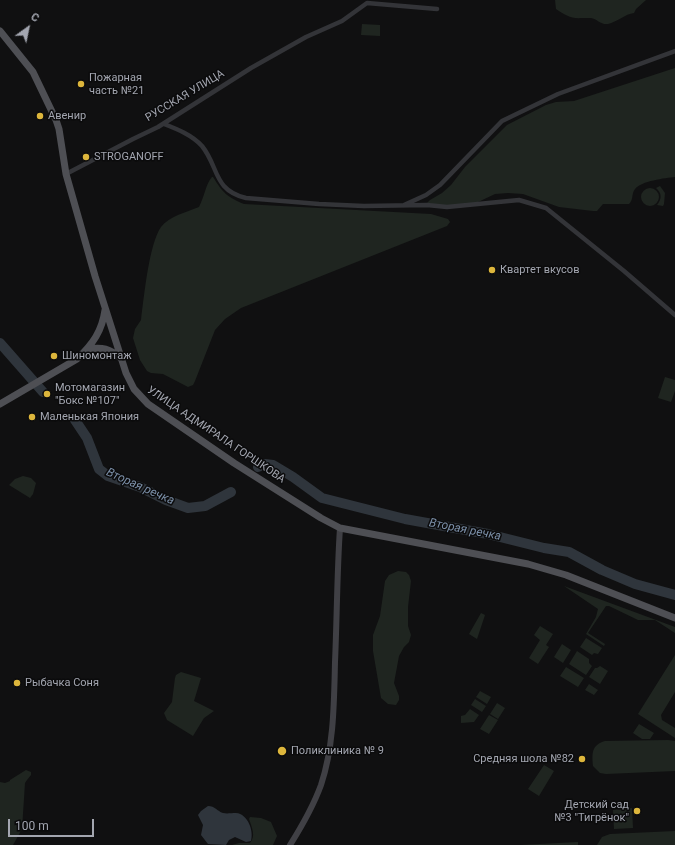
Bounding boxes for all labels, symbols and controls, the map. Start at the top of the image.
north arrow [8,8,48,48]
text: С [28,10,41,25]
street label: РУССКАЯ УЛИЦА [143,67,227,125]
place label: Пожарная часть №21 [89,71,144,97]
marker: Пожарная часть №21 [76,79,86,89]
place label: Авенир [48,109,86,123]
marker: Авенир [35,111,45,121]
place label: STROGANOFF [94,150,164,164]
marker: STROGANOFF [81,152,91,162]
place label: Квартет вкусов [500,263,579,277]
marker: Квартет вкусов [487,265,497,275]
place label: Шиномонтаж [62,349,132,363]
marker: Шиномонтаж [49,351,59,361]
place label: Мотомагазин "Бокс №107" [55,381,125,407]
street label: УЛИЦА АДМИРАЛА ГОРШКОВА [144,384,288,486]
marker: Мотомагазин "Бокс №107" [42,389,52,399]
place label: Маленькая Япония [40,410,139,424]
marker: Маленькая Япония [27,412,37,422]
water label: Вторая речка [104,466,176,508]
water label: Вторая речка [428,516,502,544]
place label: Рыбачка Соня [25,676,99,690]
marker: Рыбачка Соня [12,678,22,688]
place label: Поликлиника № 9 [291,744,384,758]
marker: Поликлиника № 9 [276,745,288,757]
place label: Средняя шола №82 [473,752,574,766]
marker: Средняя шола №82 [577,754,587,764]
place label: Детский сад №3 "Тигрёнок" [554,798,629,824]
marker: Детский сад №3 "Тигрёнок" [632,806,642,816]
scale bar [10,811,96,837]
text: 100 m [15,819,49,833]

